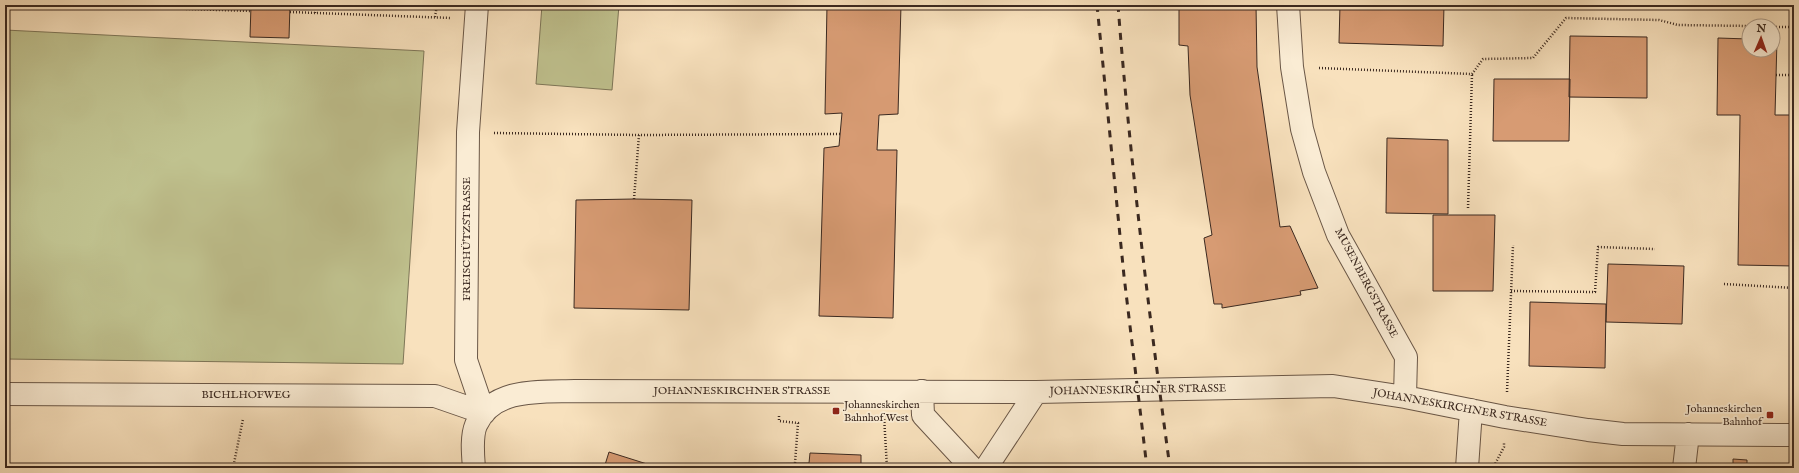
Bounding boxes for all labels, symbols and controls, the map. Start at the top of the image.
north arrow [1741,18,1781,58]
text: N [1755,22,1767,36]
street label: FREISCHÜTZSTRASSE [460,177,474,301]
street label: MUSENBERGSTRASSE [1331,226,1401,341]
street label: JOHANNESKIRCHNER STRASSE [1047,381,1227,399]
street label: JOHANNESKIRCHNER STRASSE [652,384,831,398]
street label: JOHANNESKIRCHNER STRASSE [1370,385,1549,430]
street label: BICHLHOFWEG [201,388,291,402]
place label: Johanneskirchen Bahnhof West [842,398,920,425]
place label: Johanneskirchen Bahnhof [1684,402,1764,429]
marker: Johanneskirchen Bahnhof West [831,406,841,416]
marker: Johanneskirchen Bahnhof [1765,410,1775,420]

